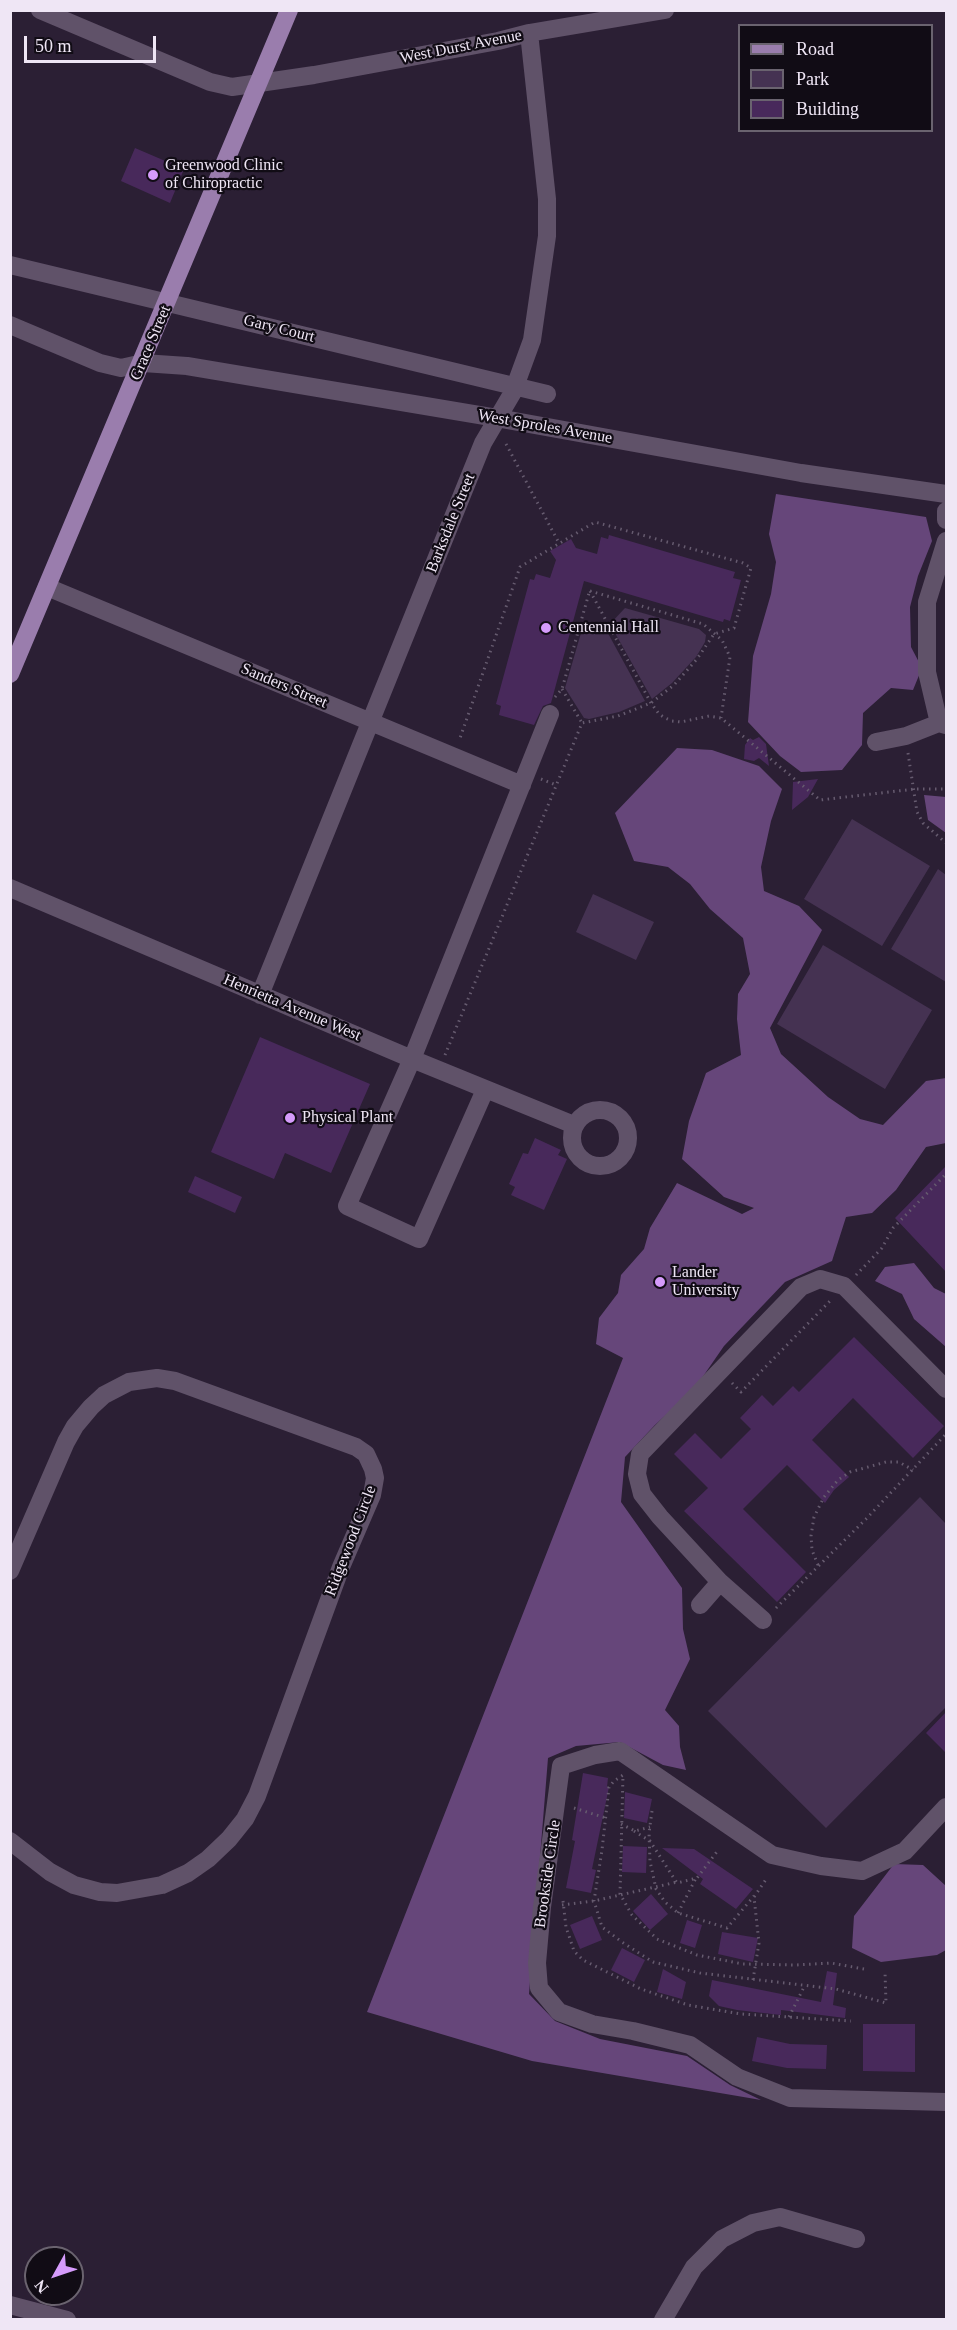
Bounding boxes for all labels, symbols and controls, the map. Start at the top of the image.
scale bar [27,24,159,62]
legend [738,24,933,132]
street label: West Durst Avenue [398,26,524,68]
text: 50 m [35,36,72,56]
text: Road [796,39,834,59]
text: Park [796,69,829,89]
text: Building [796,99,859,119]
place label: Greenwood Clinic of Chiropractic [165,156,283,194]
marker: Greenwood Clinic of Chiropractic [146,168,160,182]
street label: Grace Street [127,303,175,383]
street label: Gary Court [242,311,316,347]
street label: West Sproles Avenue [476,406,614,448]
street label: Barksdale Street [422,471,480,575]
place label: Centennial Hall [558,618,659,638]
marker: Centennial Hall [539,621,553,635]
street label: Sanders Street [238,659,330,713]
street label: Henrietta Avenue West [220,970,364,1046]
place label: Physical Plant [302,1108,393,1128]
marker: Physical Plant [283,1111,297,1125]
place label: Lander University [672,1263,740,1301]
marker: Lander University [653,1275,667,1289]
street label: Ridgewood Circle [321,1483,381,1599]
street label: Brookside Circle [531,1819,565,1929]
north arrow [24,2246,84,2306]
text: N [31,2277,52,2296]

